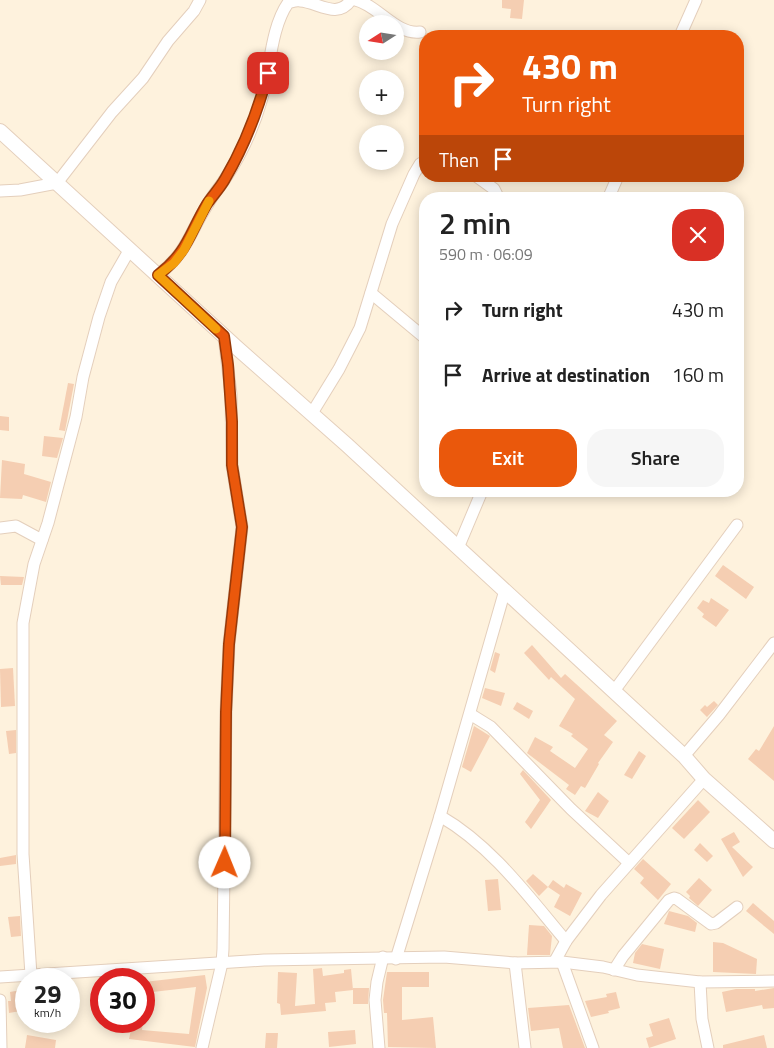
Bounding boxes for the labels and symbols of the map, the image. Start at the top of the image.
north arrow [359,15,404,60]
pin [247,52,289,94]
position arrow [198,836,250,888]
speed limit sign: 30 [90,968,155,1033]

